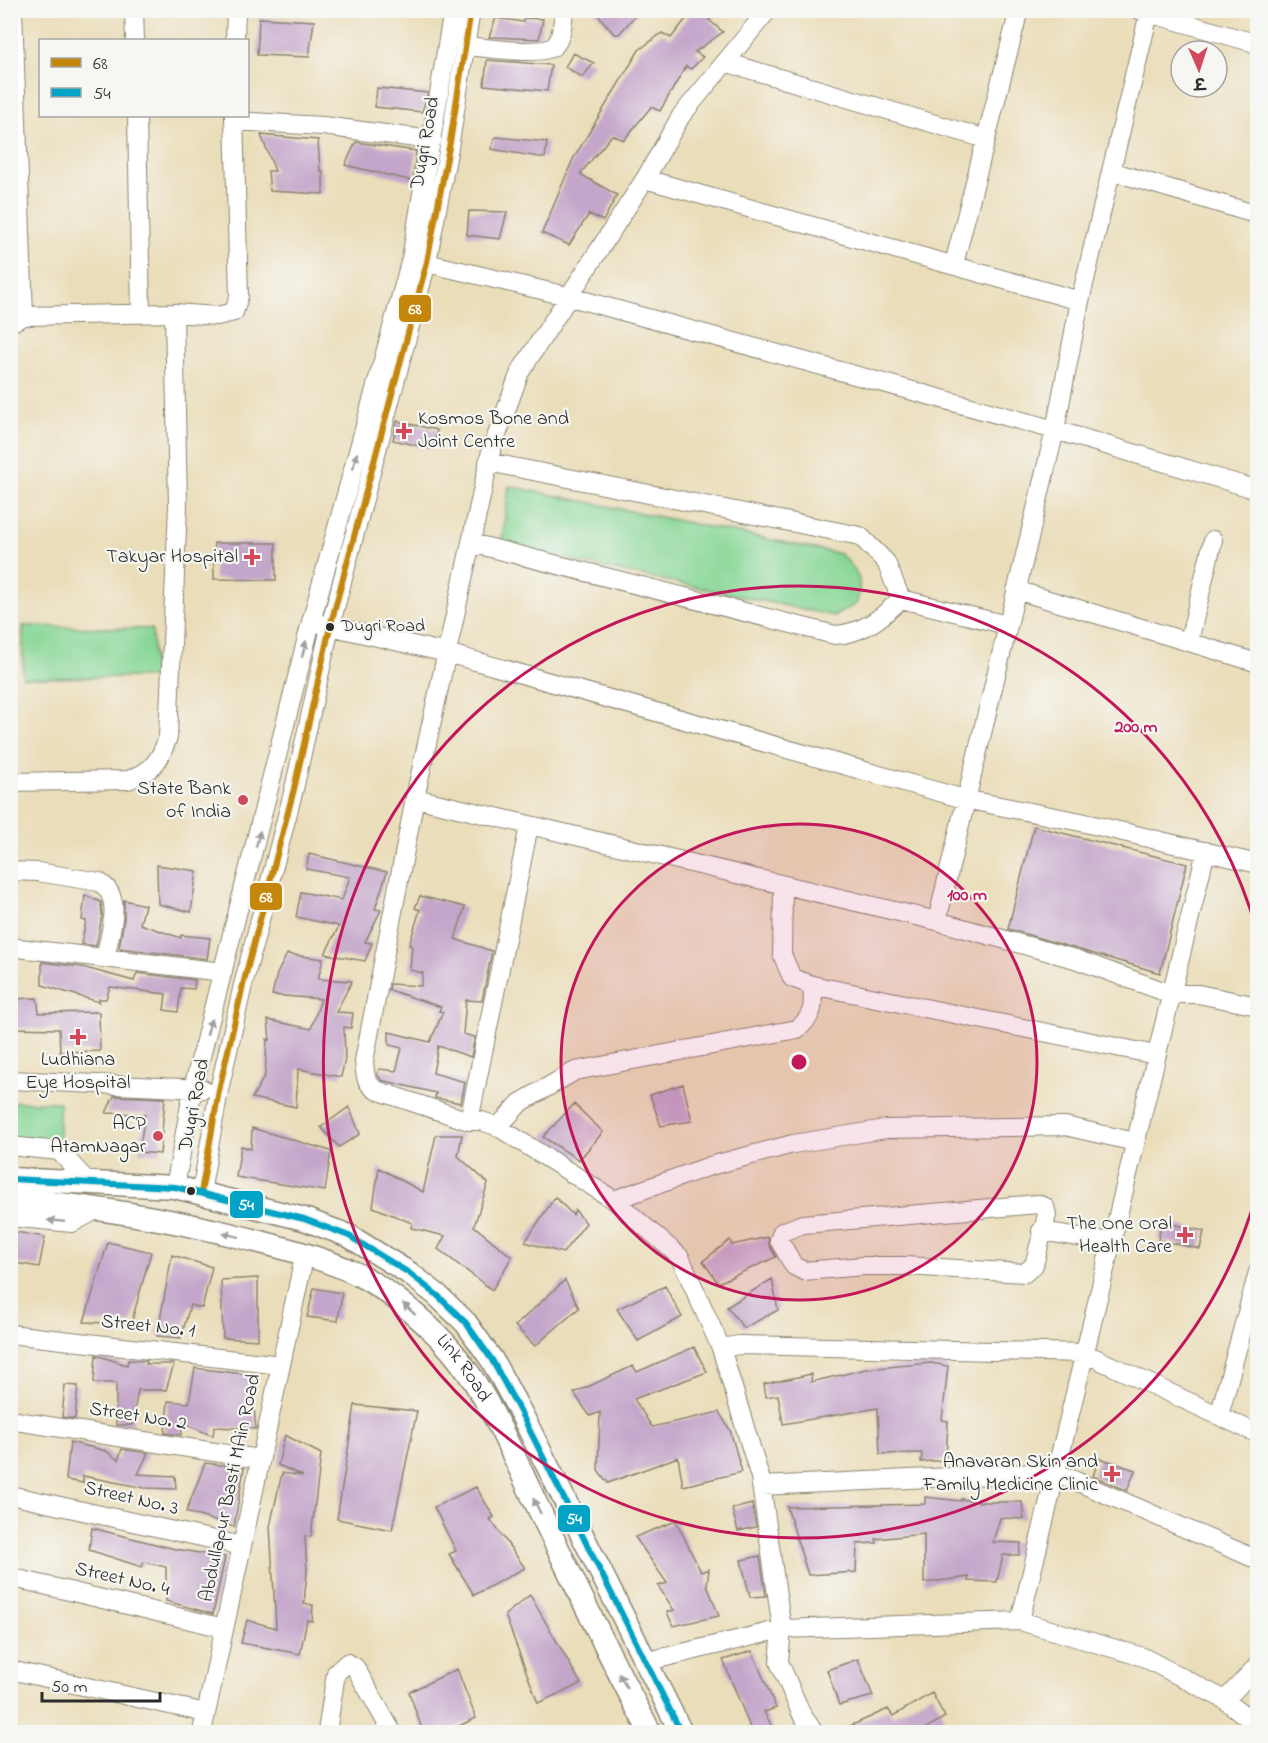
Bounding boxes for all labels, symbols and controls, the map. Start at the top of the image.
legend [39,39,249,117]
north arrow [1169,39,1229,99]
text: 68 [93,52,108,78]
text: उ [1192,70,1208,94]
text: 54 [93,82,111,108]
street label: Dugri Road [403,95,449,193]
line badge: 68 [398,294,432,323]
text: 68 [407,298,422,322]
place label: Kosmos Bone and Joint Centre [418,405,569,457]
marker: Kosmos Bone and Joint Centre [395,422,413,440]
one-way arrow [351,452,360,470]
place label: Takyar Hospital [106,543,238,572]
marker: Takyar Hospital [243,548,261,566]
place label: Dugri Road [340,614,425,641]
marker: Dugri Road [324,621,336,633]
one-way arrow [300,640,310,658]
text: 200 m [1114,715,1158,741]
place label: State Bank of India [137,775,231,827]
marker: State Bank of India [236,793,250,807]
one-way arrow [253,829,263,848]
line badge: 68 [249,882,283,911]
text: 100 m [947,883,987,909]
text: 68 [258,886,273,910]
one-way arrow [205,1018,214,1036]
marker: Ludhiana Eye Hospital [69,1028,87,1046]
place label: Ludhiana Eye Hospital [26,1046,130,1098]
centre of rings [789,1052,809,1072]
street label: Dugri Road [172,1056,219,1155]
place label: ACP AtamNagar [50,1110,147,1163]
marker: ACP AtamNagar [151,1129,165,1143]
unlabelled marker [185,1185,197,1197]
line badge: 54 [229,1190,264,1219]
text: 54 [238,1194,254,1218]
place label: The One Oral Health Care [1067,1210,1172,1262]
one-way arrow [47,1216,66,1226]
marker: The One Oral Health Care [1176,1226,1194,1244]
one-way arrow [222,1229,240,1239]
one-way arrow [402,1303,417,1316]
street label: Street No. 1 [99,1308,197,1346]
street label: Link Road [429,1328,498,1408]
street label: Abdullapur Basti MAin Road [193,1371,269,1605]
street label: Street No. 2 [87,1395,189,1439]
place label: Anavaran Skin and Family Medicine Clinic [922,1448,1098,1500]
marker: Anavaran Skin and Family Medicine Clinic [1103,1465,1121,1483]
street label: Street No. 3 [81,1474,181,1524]
one-way arrow [533,1497,542,1514]
line badge: 54 [557,1504,591,1533]
text: 54 [566,1508,582,1532]
street label: Street No. 4 [72,1555,172,1605]
scale bar [42,1665,160,1703]
one-way arrow [618,1672,628,1690]
text: 50 m [51,1675,88,1701]

